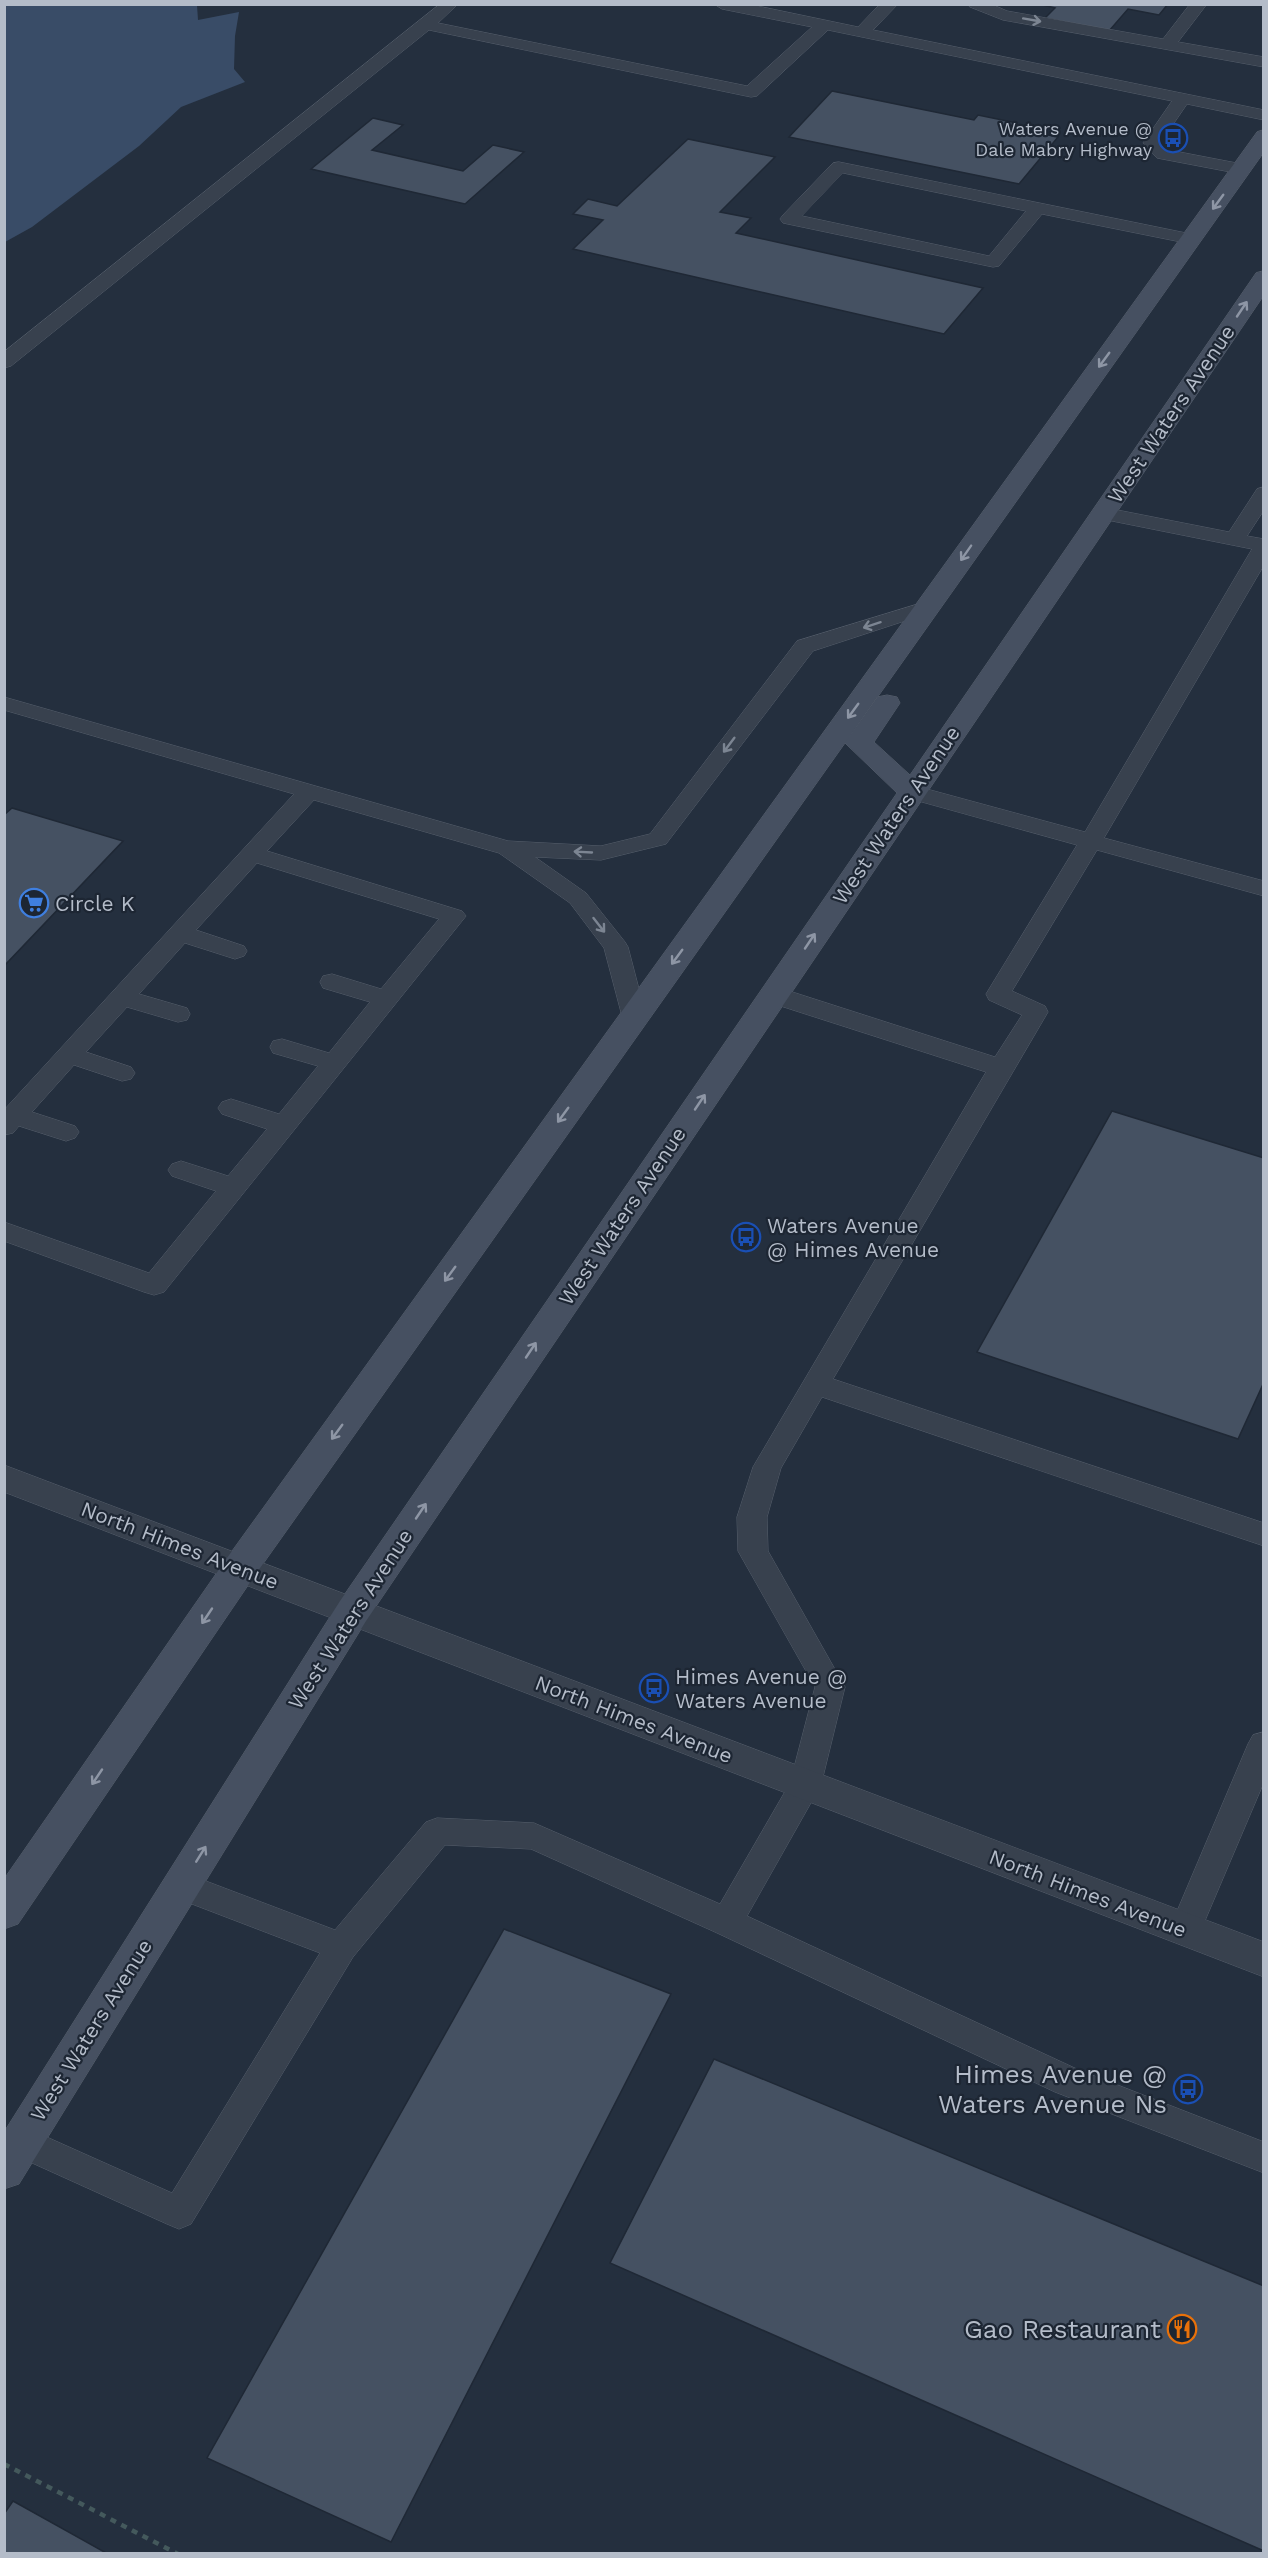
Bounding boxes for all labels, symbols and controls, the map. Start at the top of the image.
one-way arrow [1022,15,1041,26]
place label: Waters Avenue @ Dale Mabry Highway [975,118,1153,160]
bus stop icon: Waters Avenue @ Dale Mabry Highway [1157,122,1189,154]
one-way arrow [1212,193,1224,209]
one-way arrow [1236,301,1248,318]
street label: West Waters Avenue [1102,320,1240,508]
one-way arrow [1098,352,1111,368]
one-way arrow [960,544,973,560]
one-way arrow [863,620,882,631]
one-way arrow [847,703,859,719]
street label: West Waters Avenue [827,721,965,909]
one-way arrow [723,737,736,753]
one-way arrow [573,847,593,858]
supermarket icon: Circle K [18,887,50,919]
place label: Circle K [55,891,135,916]
one-way arrow [593,917,606,933]
one-way arrow [804,934,816,950]
one-way arrow [671,948,683,964]
one-way arrow [694,1095,706,1111]
one-way arrow [557,1107,570,1123]
street label: West Waters Avenue [553,1122,691,1310]
place label: Waters Avenue @ Himes Avenue [767,1213,939,1262]
bus stop icon: Waters Avenue @ Himes Avenue [730,1221,762,1253]
one-way arrow [444,1265,456,1281]
one-way arrow [525,1342,537,1359]
one-way arrow [331,1424,343,1440]
street label: North Himes Avenue [78,1496,282,1594]
one-way arrow [415,1503,427,1520]
street label: West Waters Avenue [282,1524,418,1714]
one-way arrow [200,1608,213,1625]
place label: Himes Avenue @ Waters Avenue [675,1664,847,1713]
street label: North Himes Avenue [532,1670,736,1768]
bus stop icon: Himes Avenue @ Waters Avenue [638,1672,670,1704]
one-way arrow [90,1769,103,1786]
street label: North Himes Avenue [986,1844,1190,1942]
one-way arrow [196,1846,208,1863]
street label: West Waters Avenue [25,1934,157,2126]
place label: Himes Avenue @ Waters Avenue Ns [938,2059,1167,2119]
bus stop icon: Himes Avenue @ Waters Avenue Ns [1172,2073,1204,2105]
restaurant icon: Gao Restaurant [1166,2313,1198,2345]
place label: Gao Restaurant [964,2314,1161,2344]

